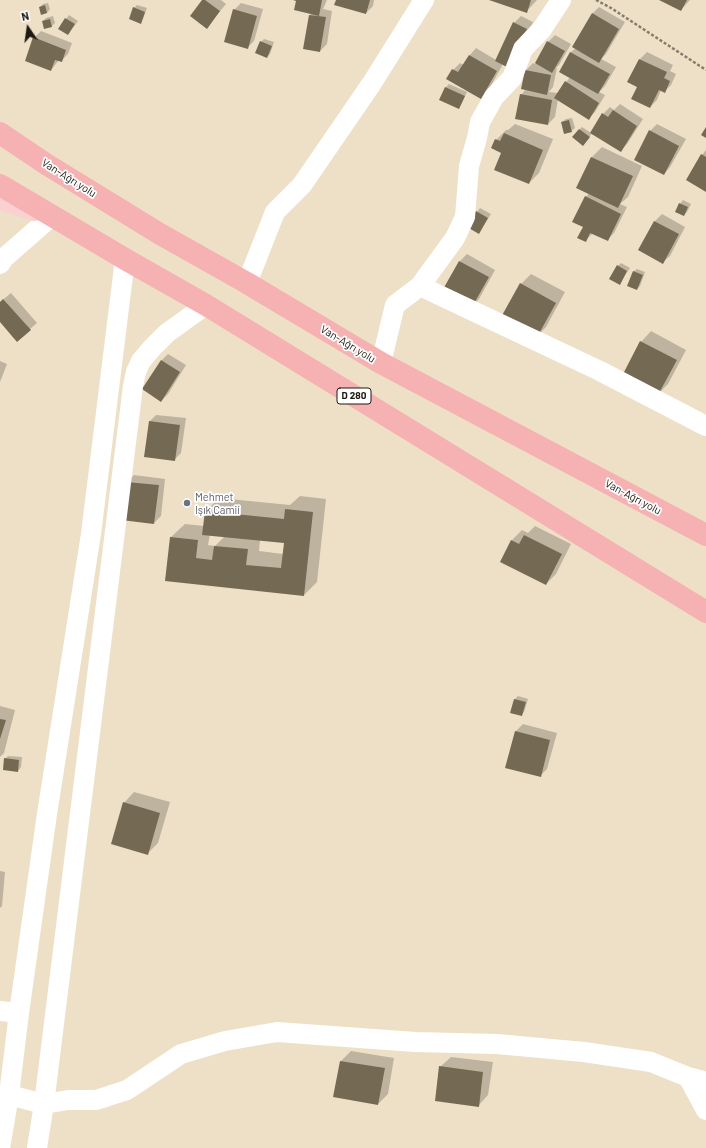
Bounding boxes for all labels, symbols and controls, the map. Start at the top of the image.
north arrow [8,8,48,48]
text: N [20,9,30,23]
street label: Van-Ağrı yolu [39,156,99,200]
street label: Van-Ağrı yolu [318,322,378,366]
road number: D 280 [337,388,371,404]
street label: Van-Ağrı yolu [603,477,663,517]
place label: Mehmet Işık Camii [195,490,240,516]
marker: Mehmet Işık Camii [182,498,192,508]

